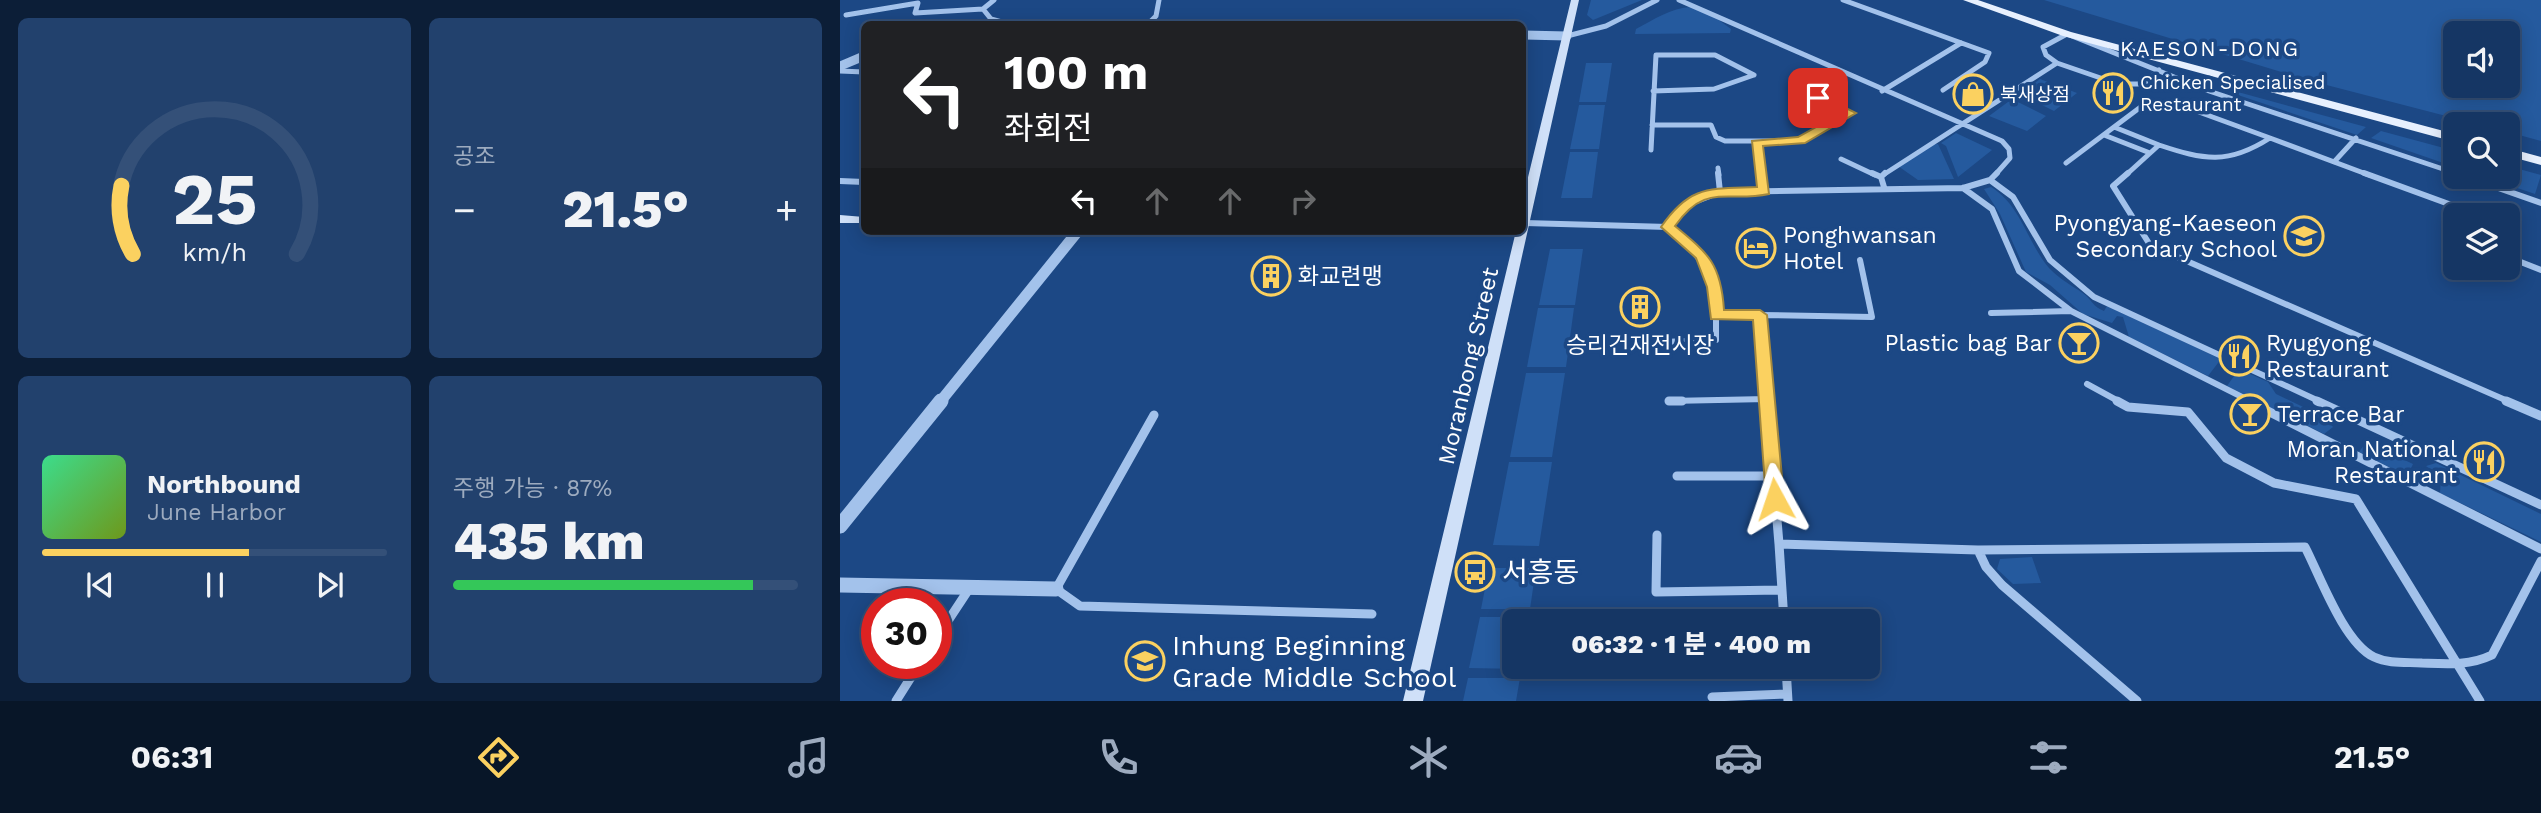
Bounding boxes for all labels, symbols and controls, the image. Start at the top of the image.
map controls [2443,21,2520,280]
button: sound [2443,21,2520,98]
district label: KAESON-DONG [2120,36,2300,61]
text: 100 m [1004,43,1148,101]
icon: left [889,49,980,140]
pin [1788,68,1848,128]
place label: Chicken Specialised Restaurant [2140,71,2325,116]
restaurant icon: Chicken Specialised Restaurant [2092,72,2134,114]
shop icon: 북새상점 [1952,73,1994,115]
icon: arrive [1799,79,1837,117]
place label: 북새상점 [2000,83,2070,106]
text: 좌회전 [1004,109,1092,147]
button: search [2443,112,2520,189]
text: 공조 [453,143,495,170]
text: 25 [172,156,257,242]
text: 21.5° [562,179,689,240]
icon: left [1065,182,1103,220]
icon: ahead [1138,182,1176,220]
icon: ahead [1211,182,1249,220]
icon: right [1284,182,1322,220]
text: − [453,188,476,232]
text: + [775,188,798,232]
button: layers [2443,203,2520,280]
place label: Pyongyang-Kaeseon Secondary School [2054,210,2277,263]
school or university icon: Pyongyang-Kaeseon Secondary School [2283,215,2325,257]
place label: Ponghwansan Hotel [1783,222,1937,275]
hotel icon: Ponghwansan Hotel [1735,227,1777,269]
text: km/h [182,238,247,267]
building icon: 화교련맹 [1250,255,1292,297]
place label: 화교련맹 [1298,263,1383,290]
street label: Moranbong Street [1433,265,1504,467]
building icon: 승리건재전시장 [1619,286,1661,328]
bar icon: Plastic bag Bar [2058,322,2100,364]
place label: Plastic bag Bar [1884,330,2052,357]
place label: Ryugyong Restaurant [2266,330,2389,383]
place label: 승리건재전시장 [1566,332,1714,359]
restaurant icon: Ryugyong Restaurant [2218,335,2260,377]
bar icon: Terrace Bar [2229,393,2271,435]
place label: Terrace Bar [2277,401,2405,428]
place label: Moran National Restaurant [2286,436,2457,489]
restaurant icon: Moran National Restaurant [2463,441,2505,483]
position arrow [1738,462,1812,536]
text: Northbound [147,469,301,499]
text: 주행 가능 · 87% [453,475,612,502]
text: June Harbor [147,499,286,526]
text: 435 km [453,511,645,572]
bus stop icon: 서흥동 [1454,551,1496,593]
place label: 서흥동 [1502,556,1579,589]
icon: previous [81,566,119,604]
icon: pause [196,566,234,604]
icon: next [311,566,349,604]
speed limit sign: 30 [861,588,952,679]
place label: Inhung Beginning Grade Middle School [1172,629,1457,694]
text: 06:32 · 1 분 · 400 m [1571,629,1811,659]
school or university icon: Inhung Beginning Grade Middle School [1124,640,1166,682]
icon: directions [474,733,523,782]
icon: music [784,733,833,782]
icon: phone [1094,733,1143,782]
icon: climate [1404,733,1453,782]
icon: car [1714,733,1763,782]
icon: filters [2024,733,2073,782]
text: 06:31 [130,738,213,776]
text: 21.5° [2334,738,2410,776]

